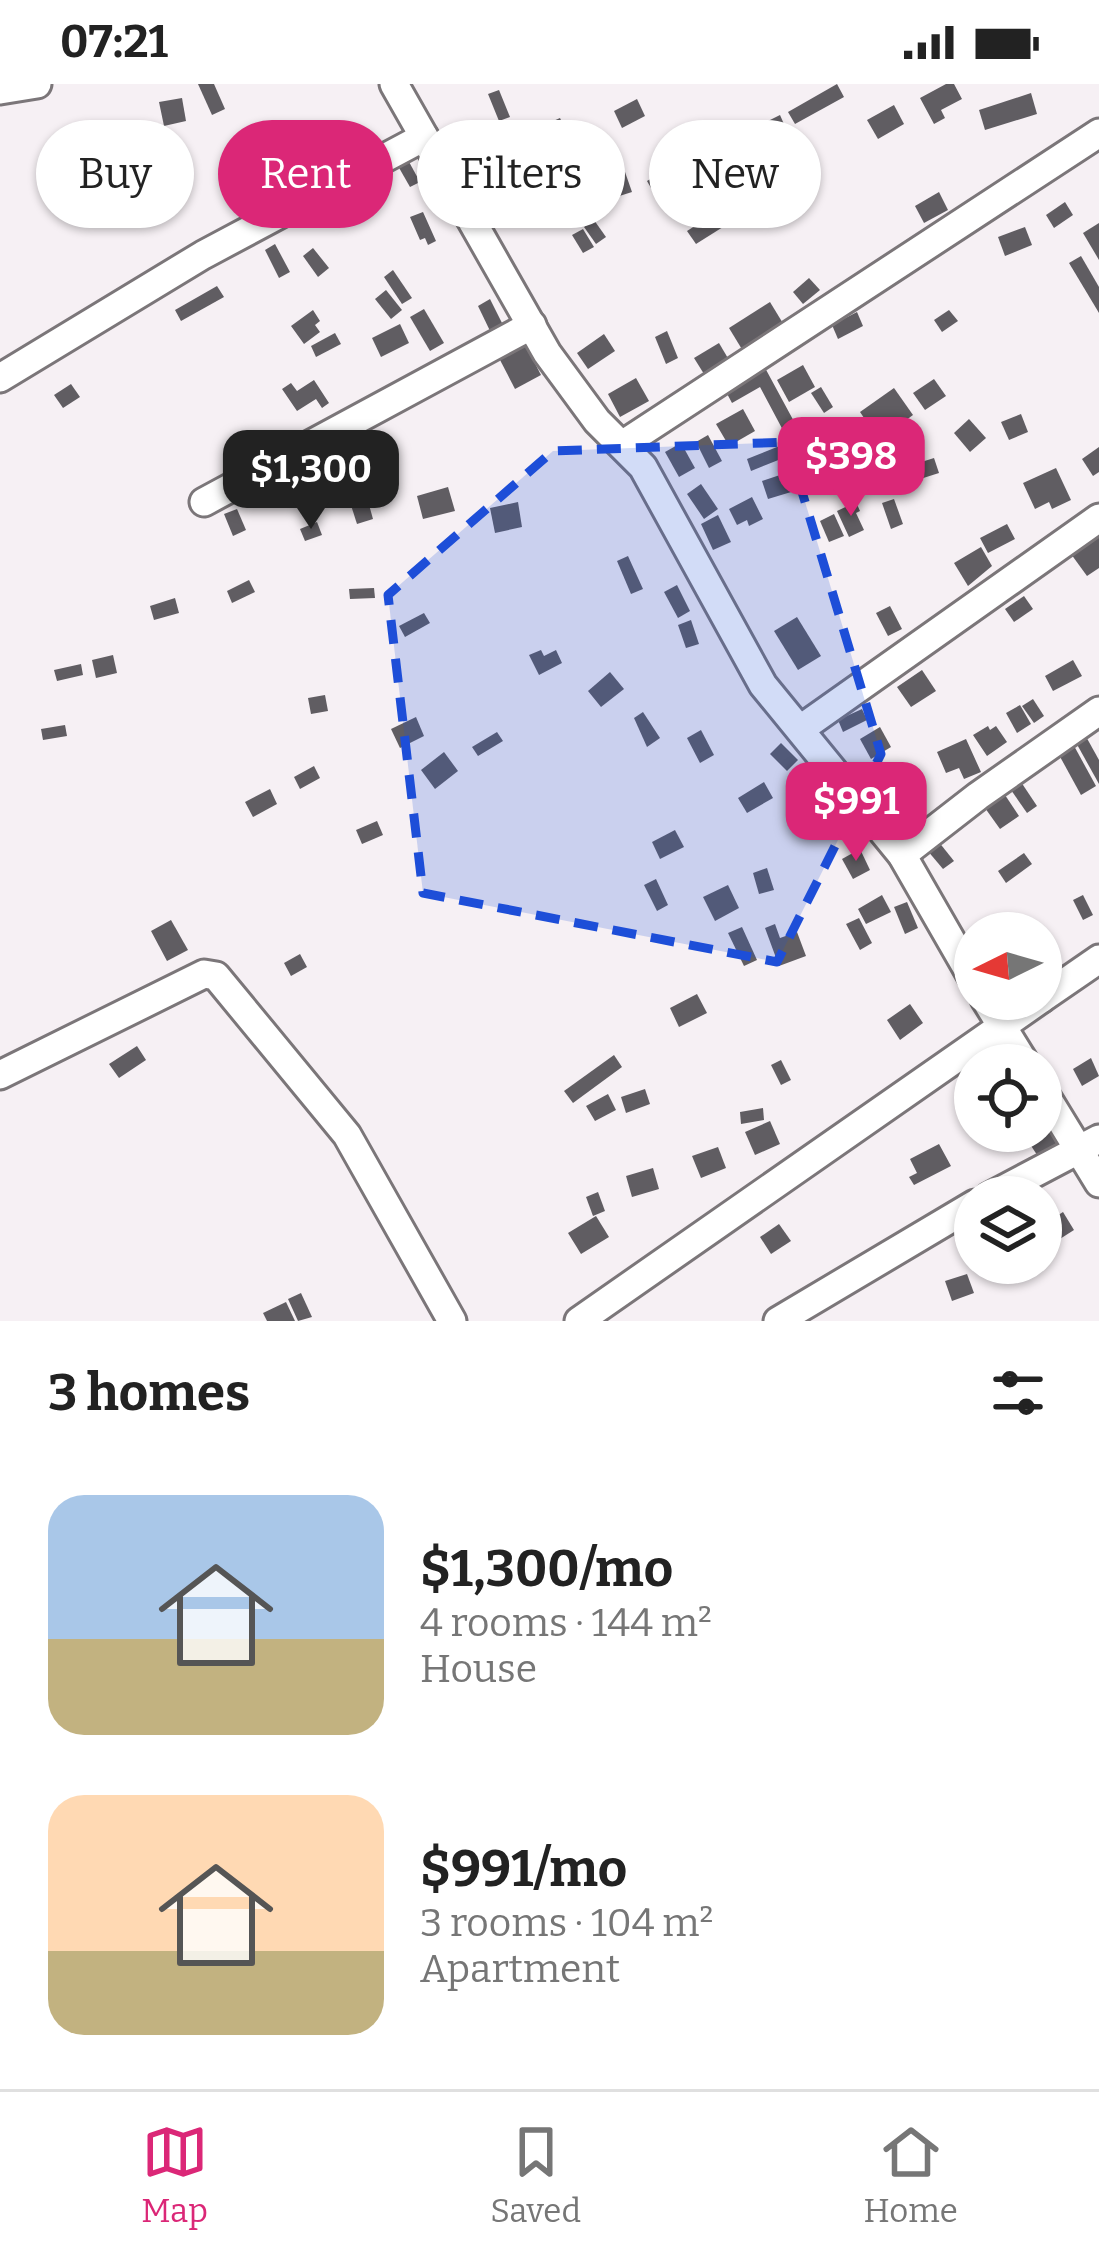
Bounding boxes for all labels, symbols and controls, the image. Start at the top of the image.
text: 07:21 [60,15,168,69]
chip: Buy [36,120,194,228]
chip: Rent [218,120,393,228]
chip: Filters [417,120,625,228]
chip: New [649,120,821,228]
pin: $398 [780,417,922,519]
pin: $1,300 [213,430,409,532]
text: $398 [805,433,897,479]
text: $1,300 [250,446,372,492]
pin: $991 [785,762,927,864]
text: $991 [813,778,899,824]
north arrow [954,912,1062,1020]
map controls [954,912,1062,1284]
button: locate [954,1044,1062,1152]
button: layers [954,1176,1062,1284]
icon: filters [985,1360,1051,1426]
text: 3 homes [48,1362,250,1424]
text: $1,300/mo [420,1538,673,1600]
icon: home [144,1543,288,1687]
text: 4 rooms · 144 m² [420,1600,712,1646]
text: House [420,1646,537,1692]
text: $991/mo [420,1838,627,1900]
icon: home [144,1843,288,1987]
text: 3 rooms · 104 m² [420,1900,713,1946]
text: Apartment [420,1946,620,1992]
tab: Map [141,2119,208,2231]
tab: Saved [490,2119,581,2231]
tab: Home [864,2119,958,2231]

